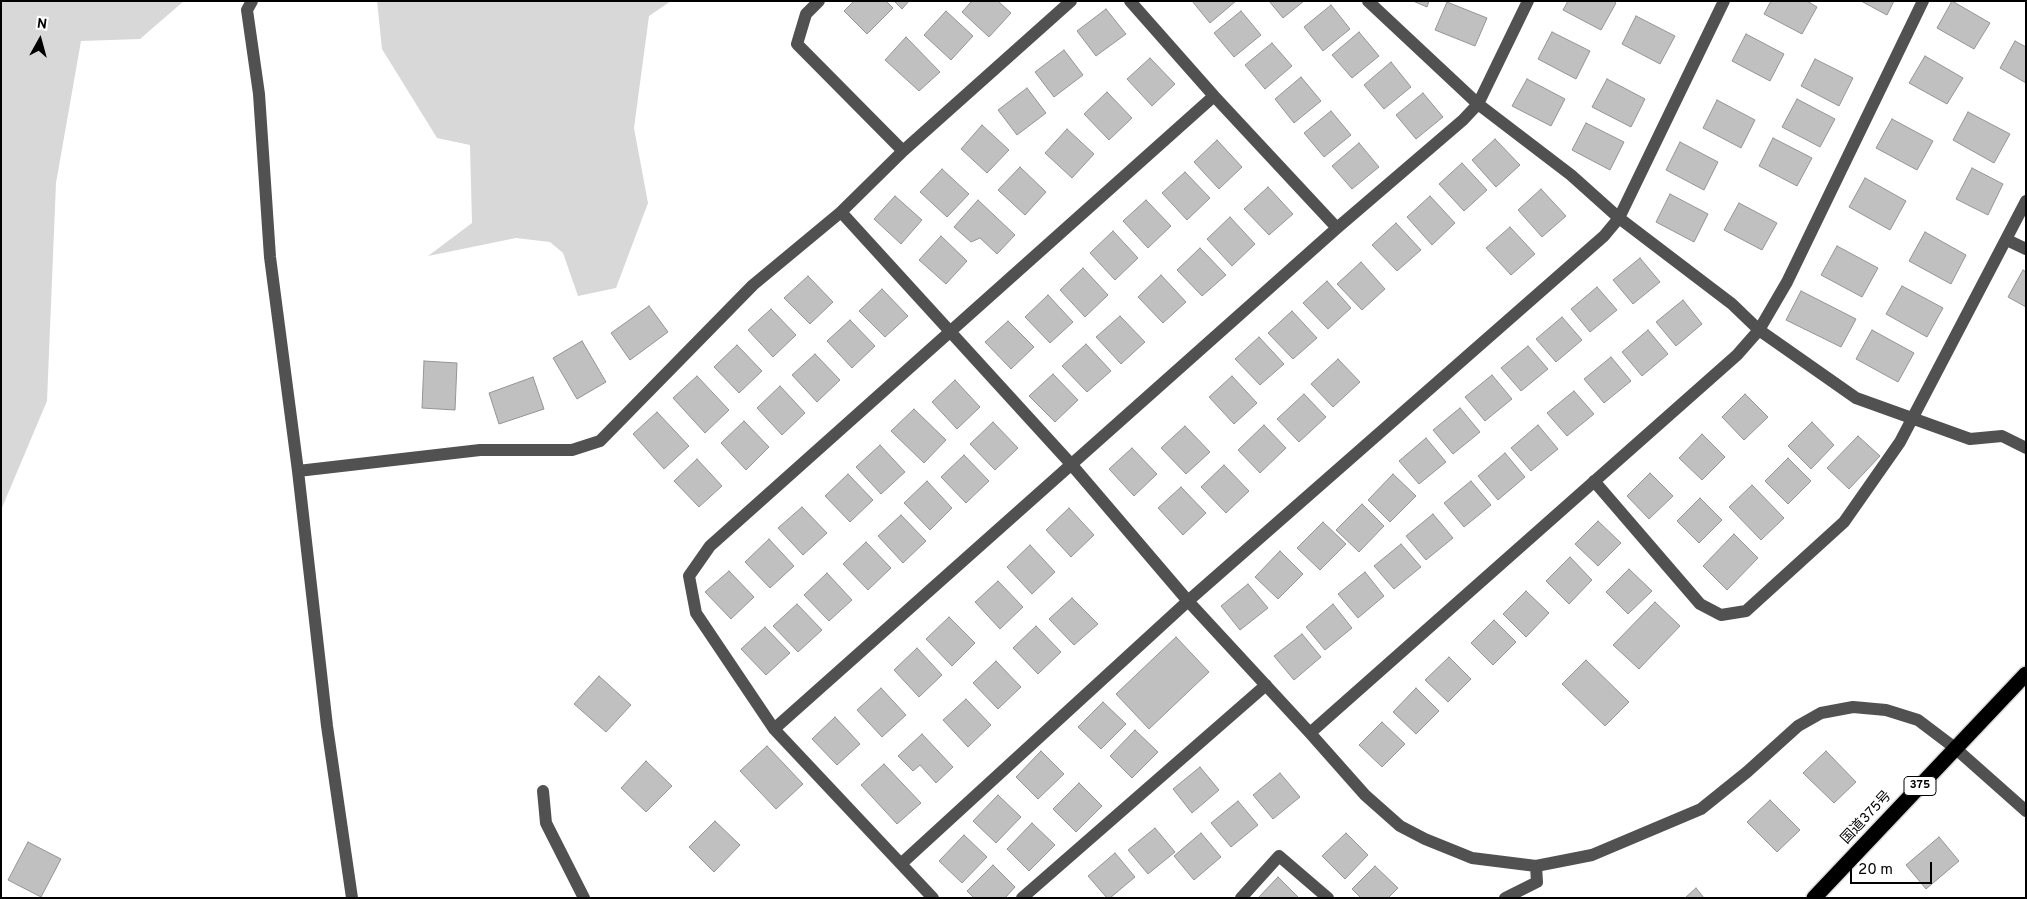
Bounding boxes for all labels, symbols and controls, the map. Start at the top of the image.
north arrow [15,15,65,65]
text: N [36,16,48,34]
road number: 375 [1904,776,1936,796]
street label: 国道375号 [1838,788,1896,848]
scale bar [1852,852,1934,884]
text: 20 m [1858,861,1893,880]

